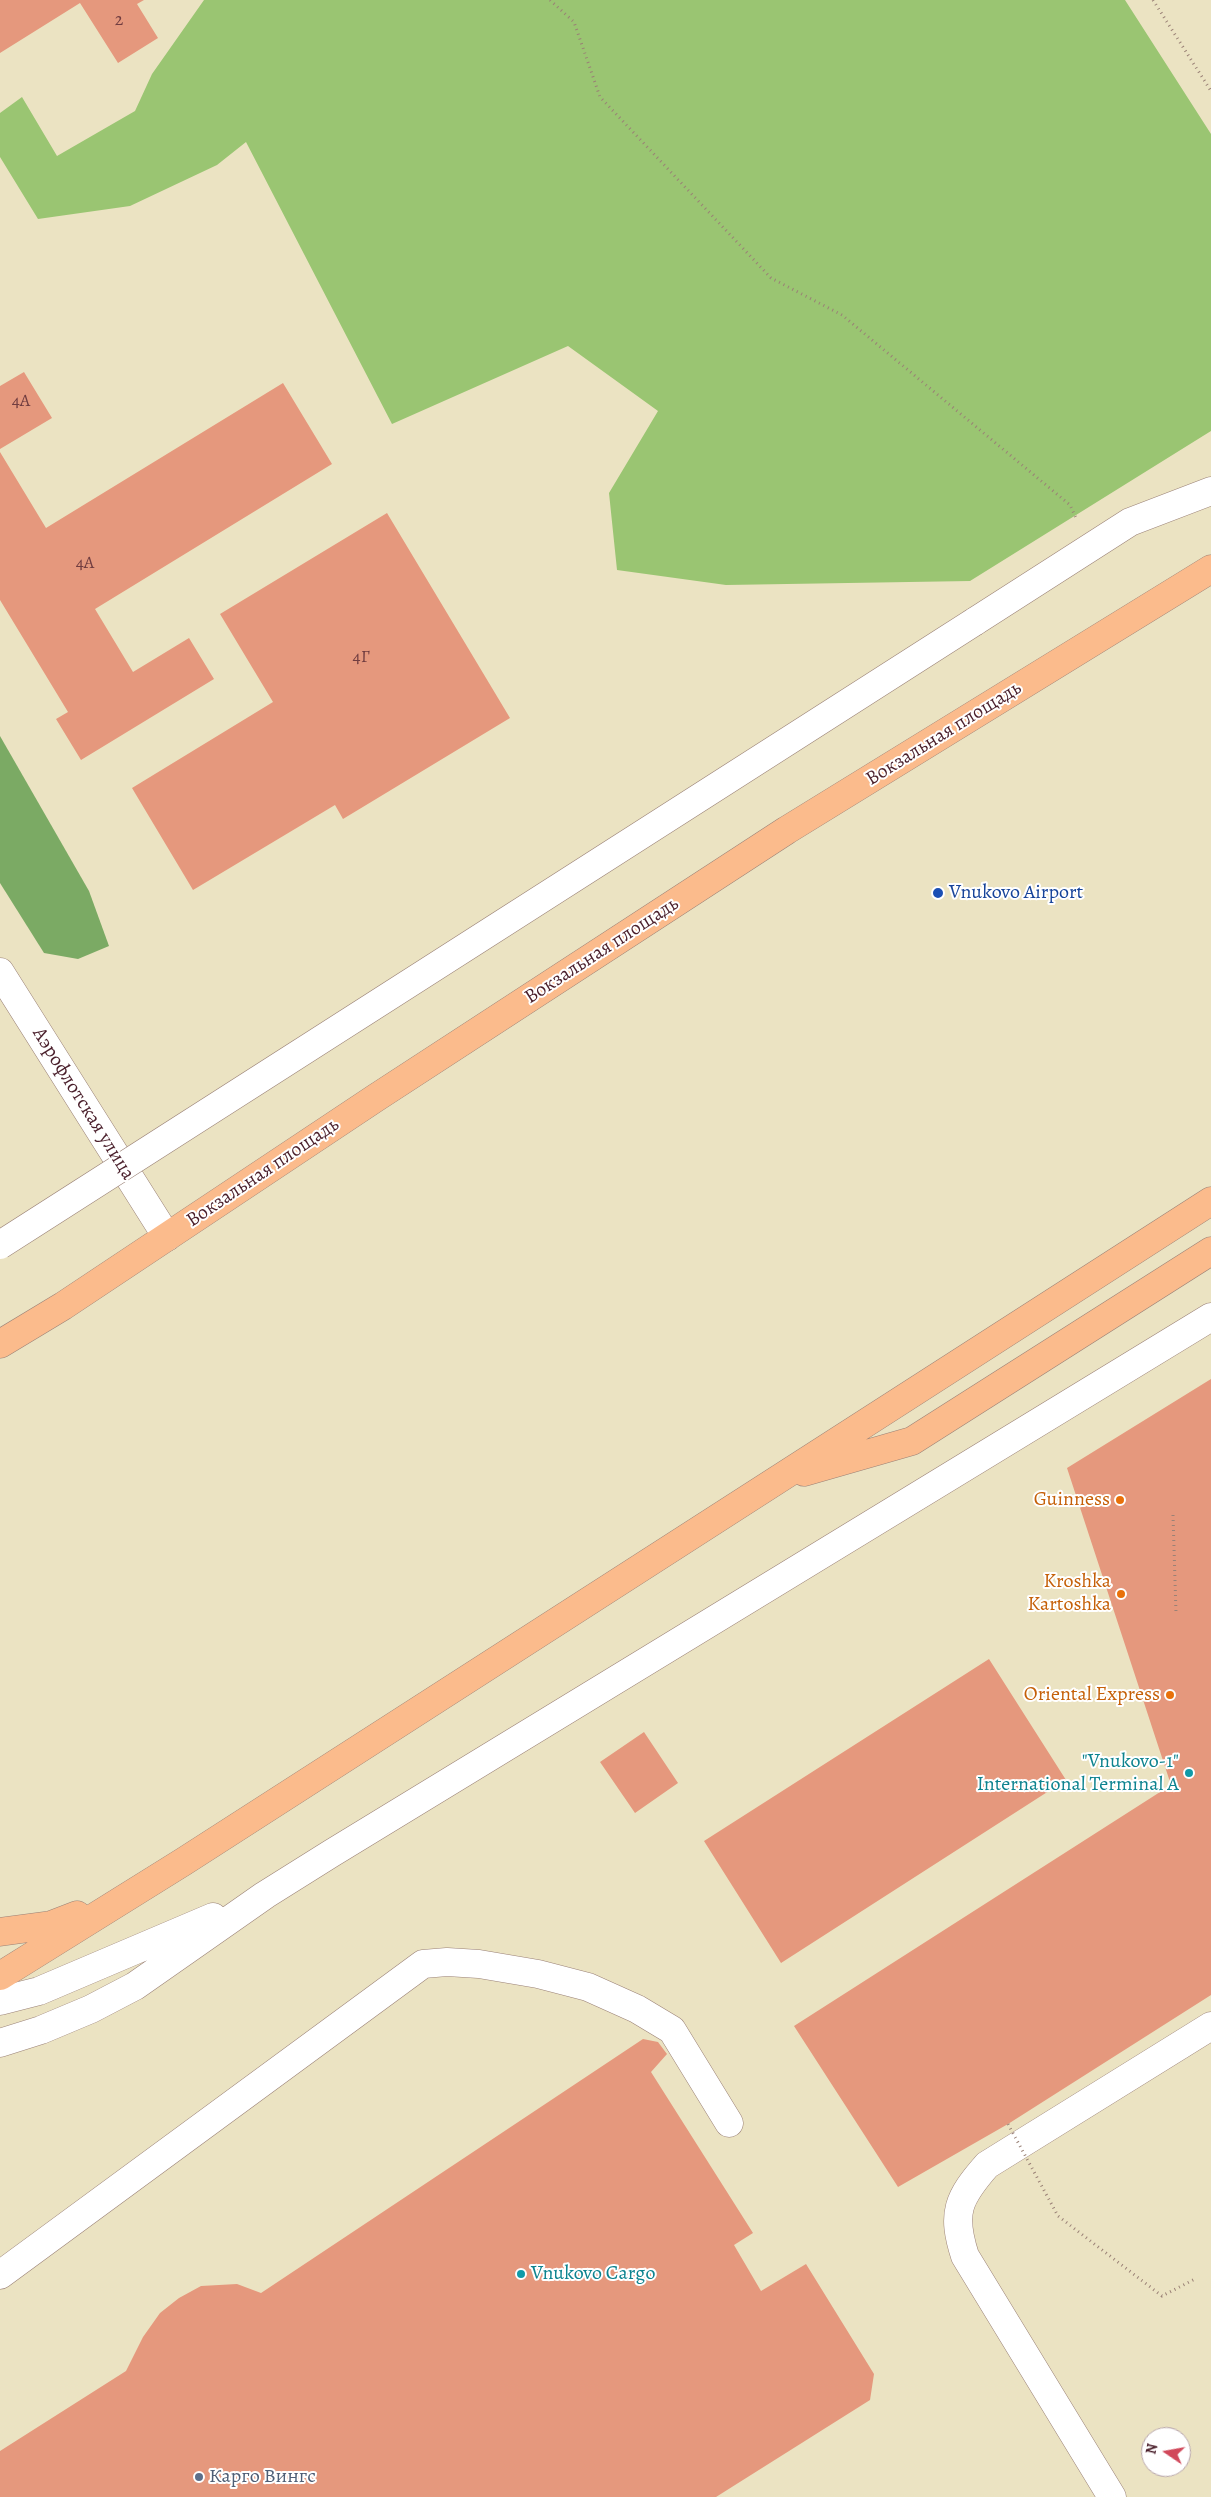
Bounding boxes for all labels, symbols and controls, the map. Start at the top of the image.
house number: 2 [115,10,123,32]
house number: 4А [12,391,30,413]
house number: 4А [76,553,94,575]
house number: 4Г [352,647,370,669]
street label: Вокзальная площадь [862,676,1026,792]
place label: Vnukovo Airport [949,881,1083,905]
marker: Vnukovo Airport [931,886,945,900]
street label: Вокзальная площадь [520,892,684,1010]
street label: Аэрофлотская улица [26,1023,140,1185]
street label: Вокзальная площадь [182,1113,344,1233]
place label: Guinness [1034,1488,1110,1512]
marker: Guinness [1114,1494,1126,1506]
place label: Kroshka Kartoshka [1028,1570,1111,1617]
marker: Kroshka Kartoshka [1115,1588,1127,1600]
place label: Oriental Express [1024,1683,1160,1707]
marker: Oriental Express [1164,1689,1176,1701]
place label: "Vnukovo-1" International Terminal A [977,1750,1179,1797]
marker: "Vnukovo-1" International Terminal A [1183,1767,1195,1779]
place label: Vnukovo Cargo [531,2262,655,2286]
marker: Vnukovo Cargo [515,2268,527,2280]
north arrow [1141,2427,1191,2477]
text: N [1141,2442,1162,2456]
place label: Карго Вингс [209,2465,316,2489]
marker: Карго Вингс [193,2471,205,2483]

